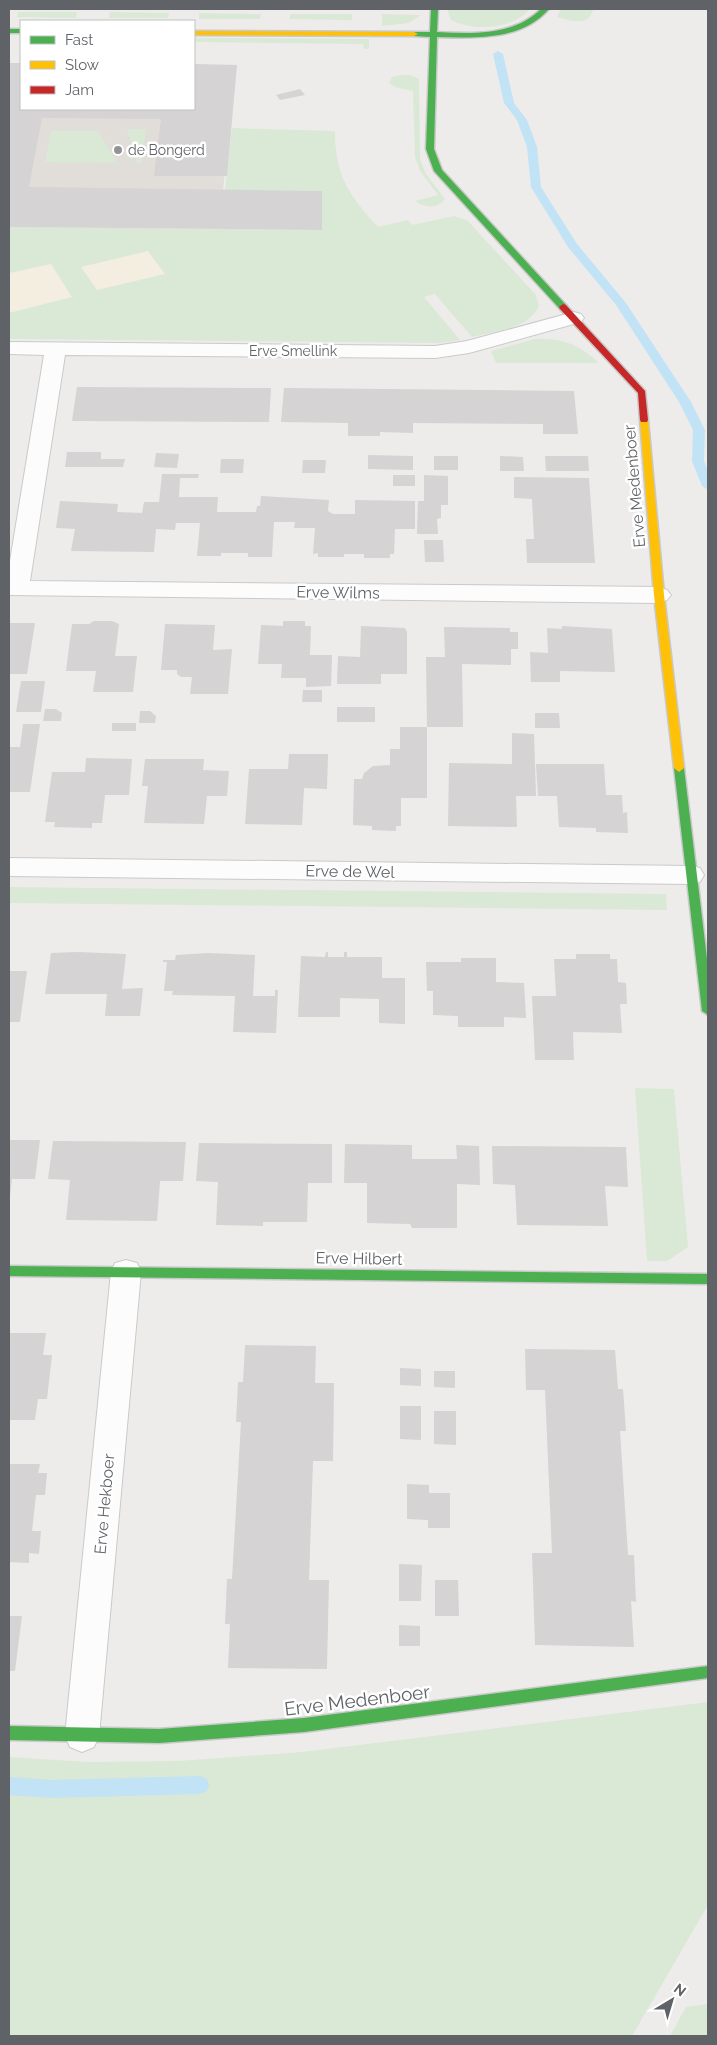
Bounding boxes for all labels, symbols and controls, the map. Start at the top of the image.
legend [20,20,195,110]
text: Fast [65,31,93,49]
text: Slow [65,56,99,74]
text: Jam [65,81,94,99]
place label: de Bongerd [128,142,205,158]
marker: de Bongerd [112,144,124,156]
street label: Erve Smellink [249,343,338,359]
street label: Erve Medenboer [620,423,649,548]
street label: Erve Wilms [296,582,380,603]
street label: Erve de Wel [305,861,395,882]
street label: Erve Hilbert [315,1248,403,1269]
street label: Erve Hekboer [91,1453,118,1555]
street label: Erve Medenboer [283,1680,431,1720]
north arrow [647,1975,697,2025]
text: N [671,1980,689,1999]

